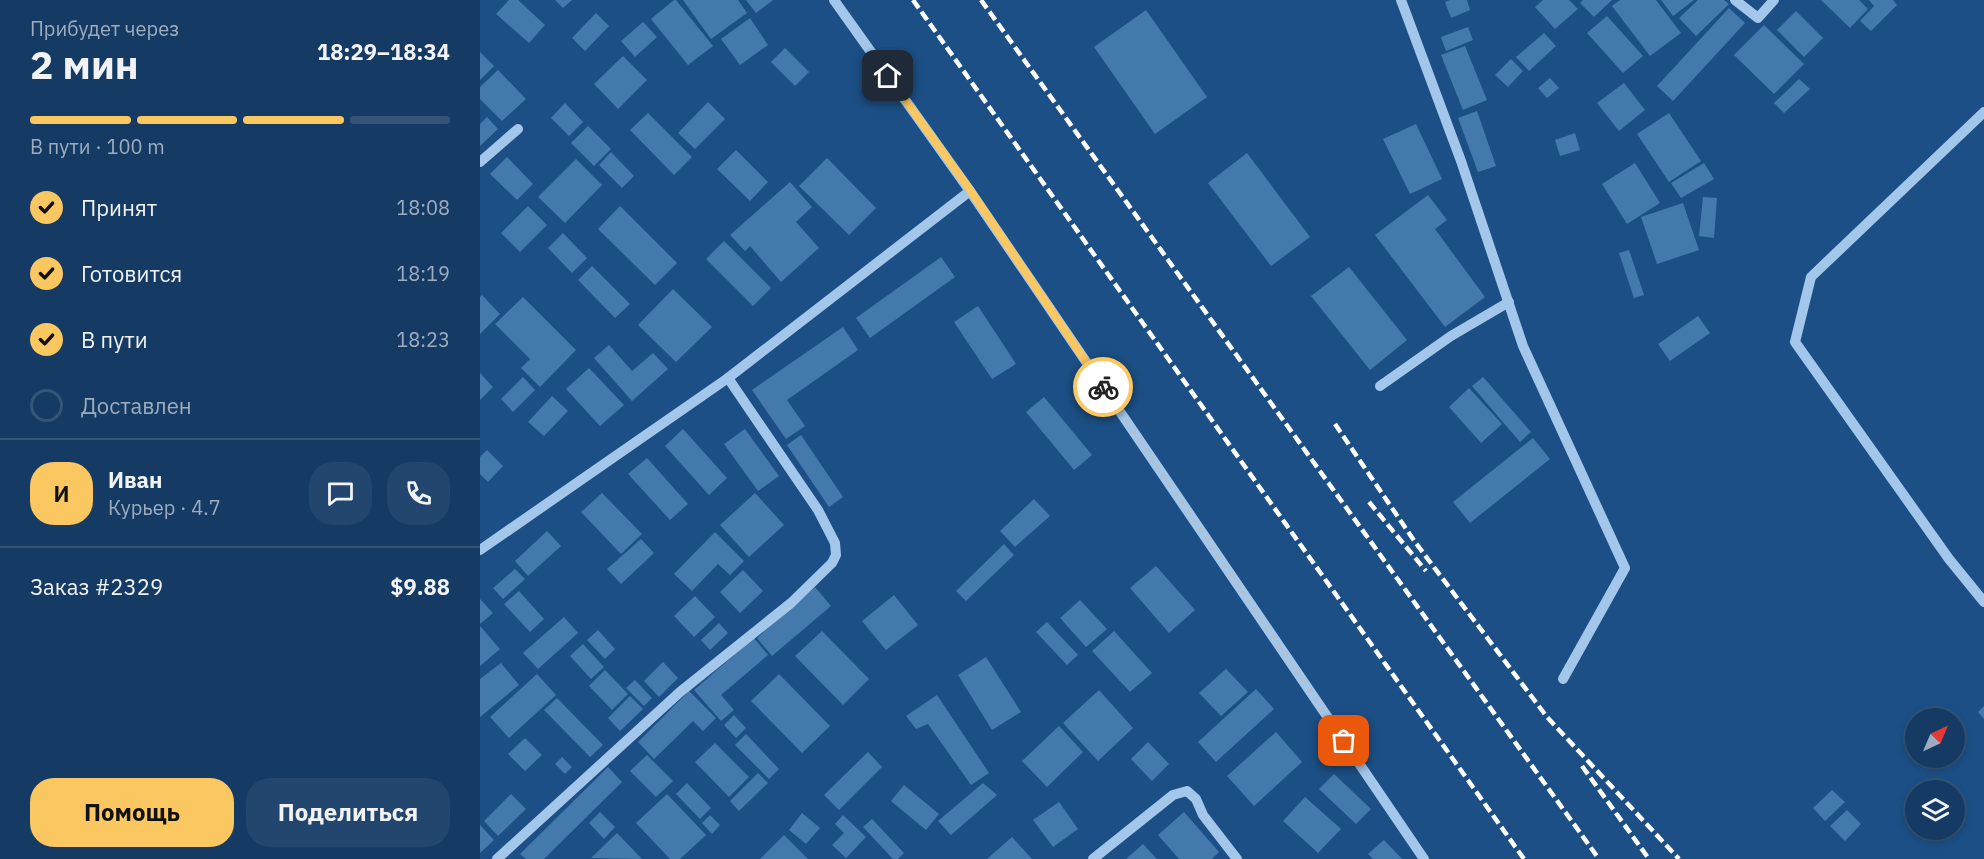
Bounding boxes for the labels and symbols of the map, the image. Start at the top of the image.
pin [862,50,913,101]
courier [1073,357,1133,417]
north arrow [1905,708,1965,768]
pin [1318,715,1369,766]

